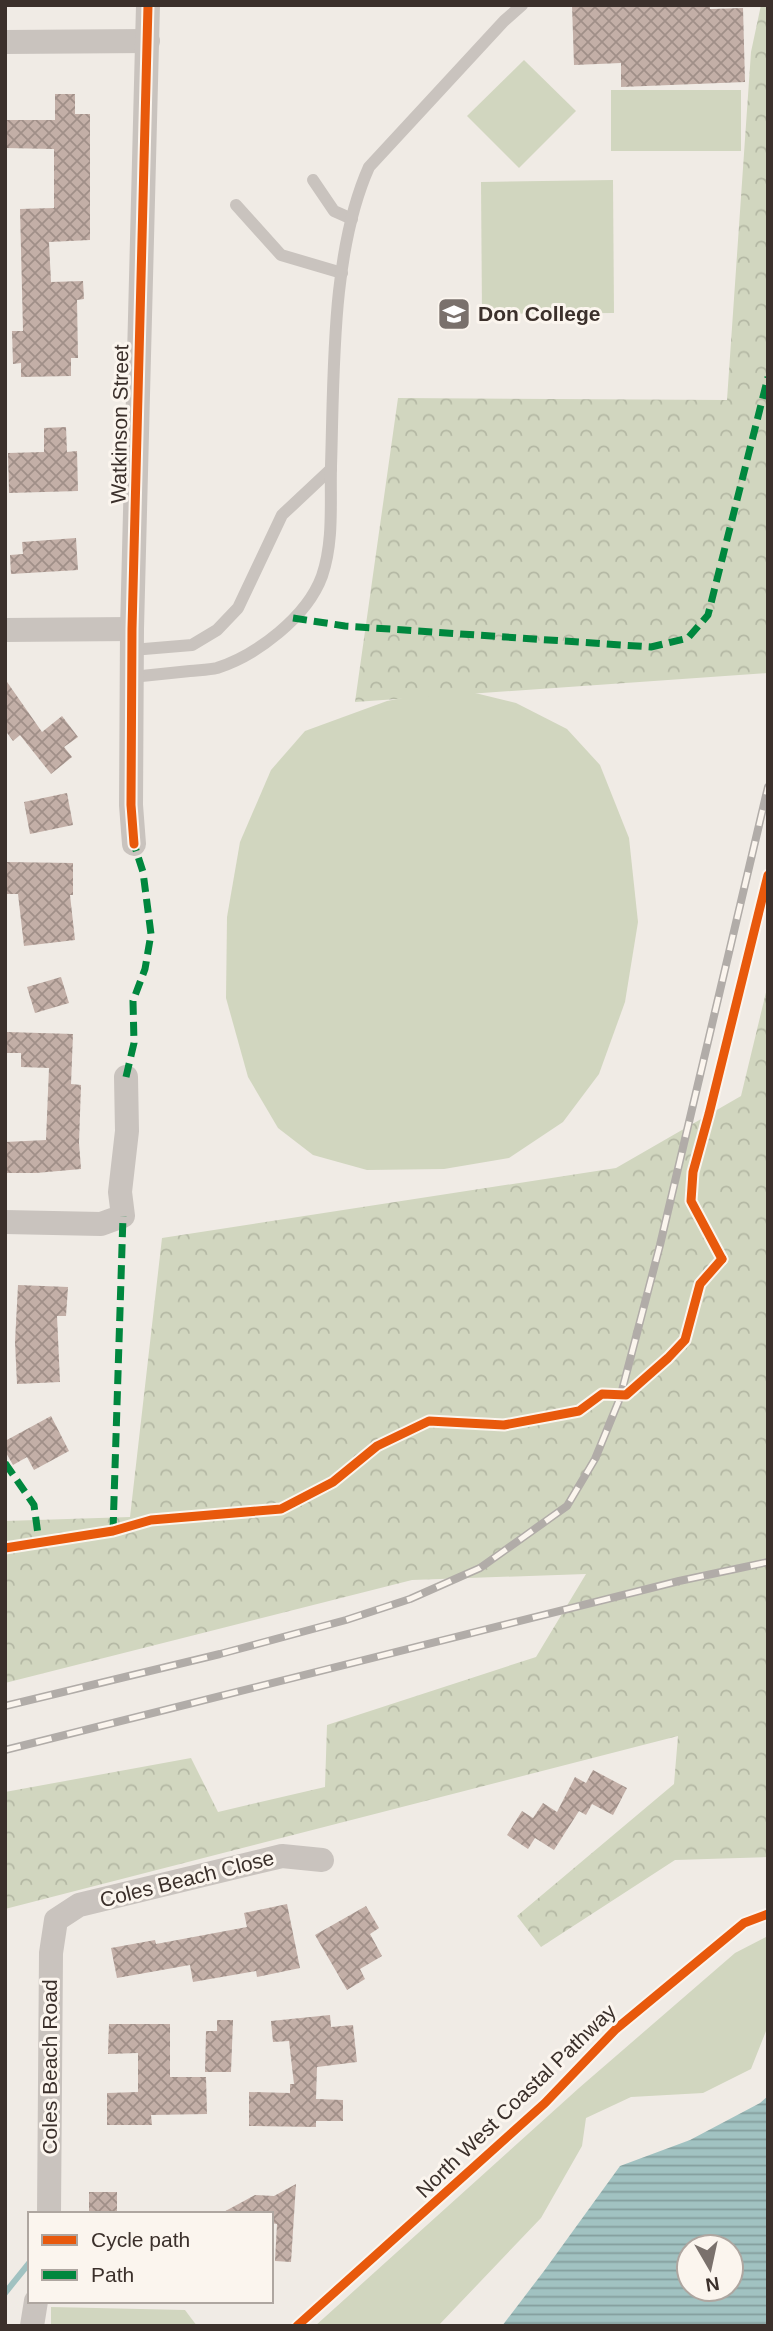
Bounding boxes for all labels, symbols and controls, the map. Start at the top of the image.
school or university icon: Don College [435,295,473,333]
place label: Don College [478,302,601,325]
street label: Watkinson Street [107,344,132,504]
street label: Coles Beach Close [97,1846,276,1911]
street label: Coles Beach Road [38,1979,61,2155]
street label: North West Coastal Pathway [411,1999,620,2202]
legend [28,2212,273,2303]
text: Cycle path [91,2228,190,2251]
north arrow [675,2233,745,2303]
text: Path [91,2263,134,2286]
text: N [704,2273,721,2296]

